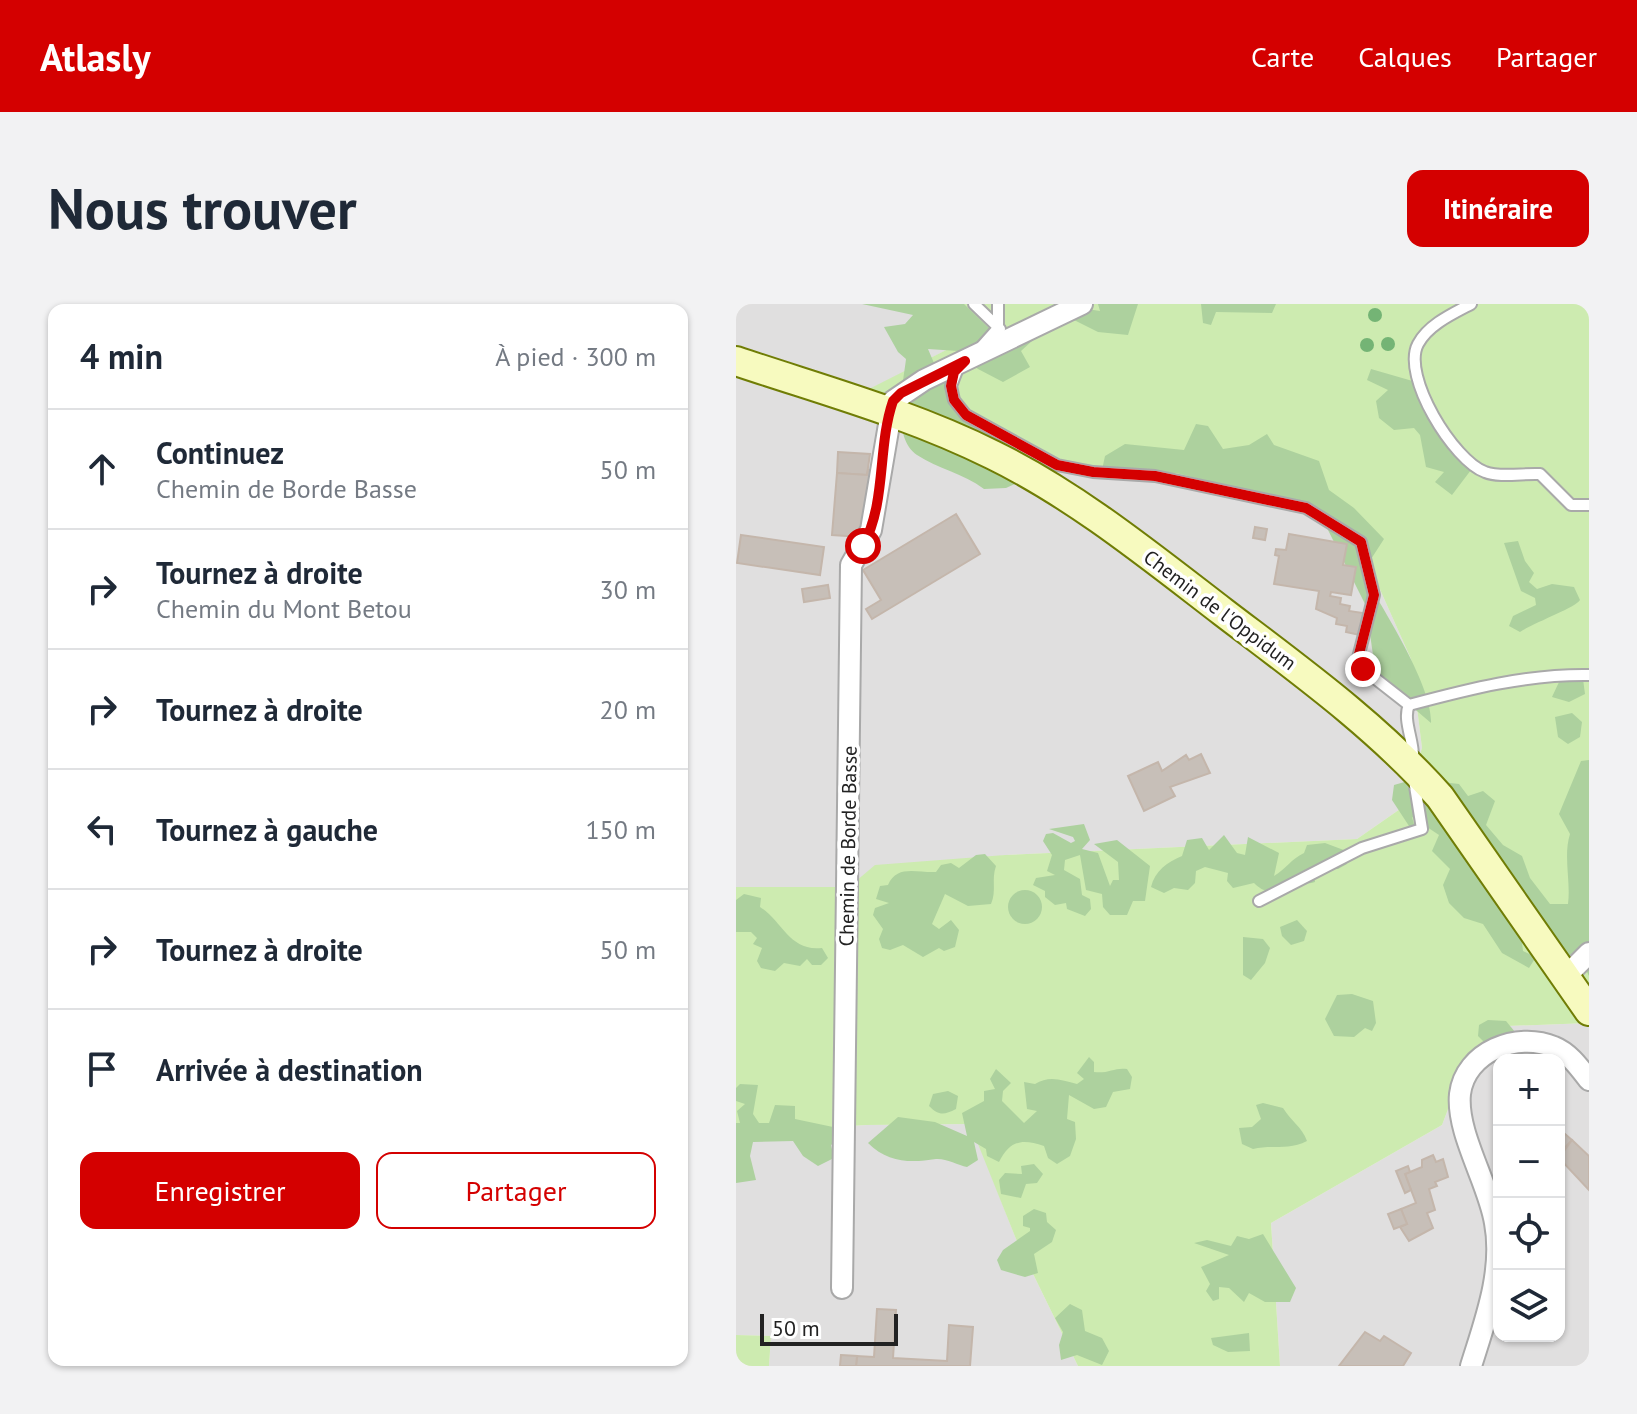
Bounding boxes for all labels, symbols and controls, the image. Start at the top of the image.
text: Atlasly [40,32,151,81]
text: Carte [1251,38,1314,75]
text: Calques [1358,38,1452,75]
text: Partager [1496,38,1597,75]
button: Itinéraire [1407,170,1589,247]
text: Nous trouver [48,172,357,244]
text: 4 min [80,334,163,378]
text: À pied · 300 m [495,340,656,373]
text: Continuez [156,433,284,472]
icon: ahead [80,447,124,491]
text: 50 m [600,453,656,486]
text: Chemin de Borde Basse [156,472,417,505]
route start [845,528,881,564]
street label: Chemin de l'Oppidum [1138,544,1302,676]
text: Tournez à droite [156,553,363,592]
icon: right [80,567,124,611]
text: 30 m [600,573,656,606]
text: Chemin du Mont Betou [156,592,412,625]
route end [1345,651,1381,687]
icon: right [80,687,124,731]
text: Tournez à droite [156,690,363,729]
text: 20 m [600,693,656,726]
street label: Chemin de Borde Basse [833,745,863,947]
icon: left [80,807,124,851]
text: Tournez à gauche [156,810,378,849]
text: 150 m [585,813,656,846]
icon: right [80,927,124,971]
text: Tournez à droite [156,930,363,969]
text: 50 m [600,933,656,966]
icon: arrive [80,1047,124,1091]
text: Arrivée à destination [156,1050,423,1089]
map controls [1493,1054,1565,1342]
button: + [1493,1054,1565,1126]
button: − [1493,1126,1565,1198]
button: Enregistrer [80,1152,360,1229]
button: Partager [376,1152,656,1229]
button: locate [1493,1198,1565,1270]
button: layers [1493,1270,1565,1342]
scale bar [760,1310,898,1346]
text: 50 m [772,1314,820,1342]

